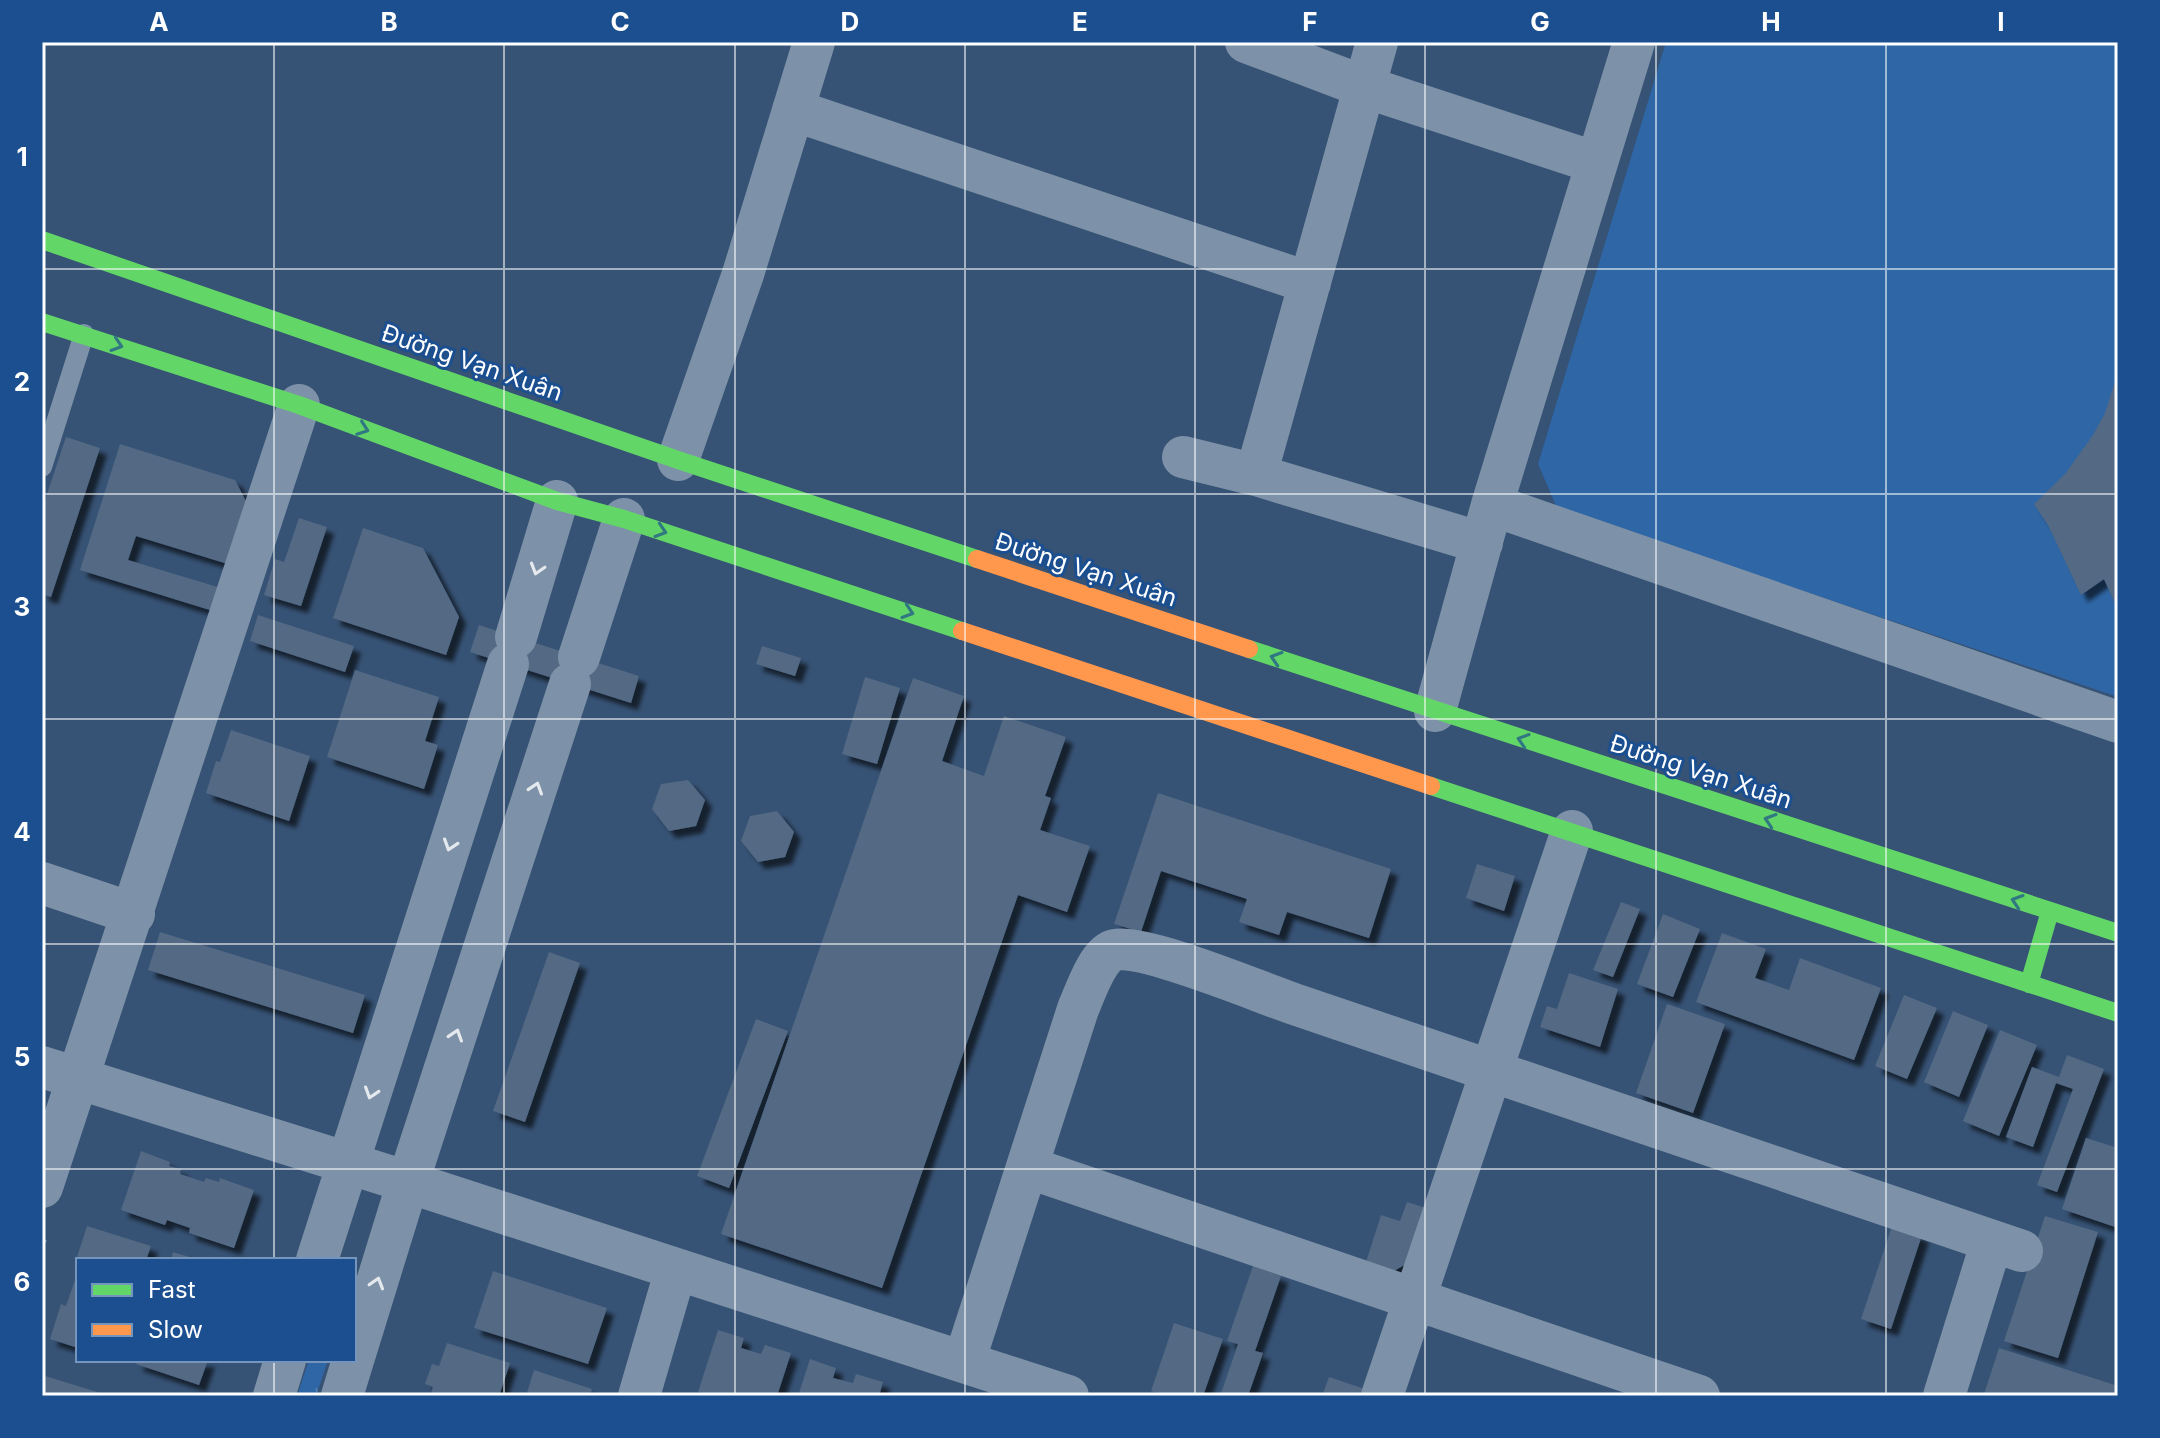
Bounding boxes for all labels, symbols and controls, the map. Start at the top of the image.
text: A [149,6,169,37]
text: B [380,6,398,37]
text: C [610,6,630,37]
text: D [841,6,859,37]
text: E [1072,6,1088,37]
text: F [1302,6,1318,37]
text: G [1530,6,1550,37]
text: H [1761,6,1781,37]
text: I [1997,6,2005,37]
text: 1 [16,141,28,172]
street label: Đường Vạn Xuân [378,318,566,407]
one-way arrow [109,336,123,352]
text: 2 [14,366,30,397]
one-way arrow [355,419,369,435]
one-way arrow [654,522,668,538]
street label: Đường Vạn Xuân [992,526,1181,613]
one-way arrow [530,561,546,575]
text: 3 [14,591,30,622]
one-way arrow [901,603,915,619]
one-way arrow [1270,652,1284,668]
street label: Đường Vạn Xuân [1607,728,1796,815]
one-way arrow [1516,733,1530,749]
one-way arrow [527,781,543,795]
one-way arrow [1764,813,1777,829]
text: 4 [13,816,31,847]
one-way arrow [444,837,460,851]
one-way arrow [2011,894,2025,910]
one-way arrow [447,1029,463,1042]
text: 5 [14,1041,30,1072]
one-way arrow [365,1085,381,1099]
legend [76,1258,356,1362]
text: 6 [14,1266,30,1297]
text: Fast [148,1275,196,1304]
one-way arrow [368,1276,384,1290]
text: Slow [148,1315,203,1344]

